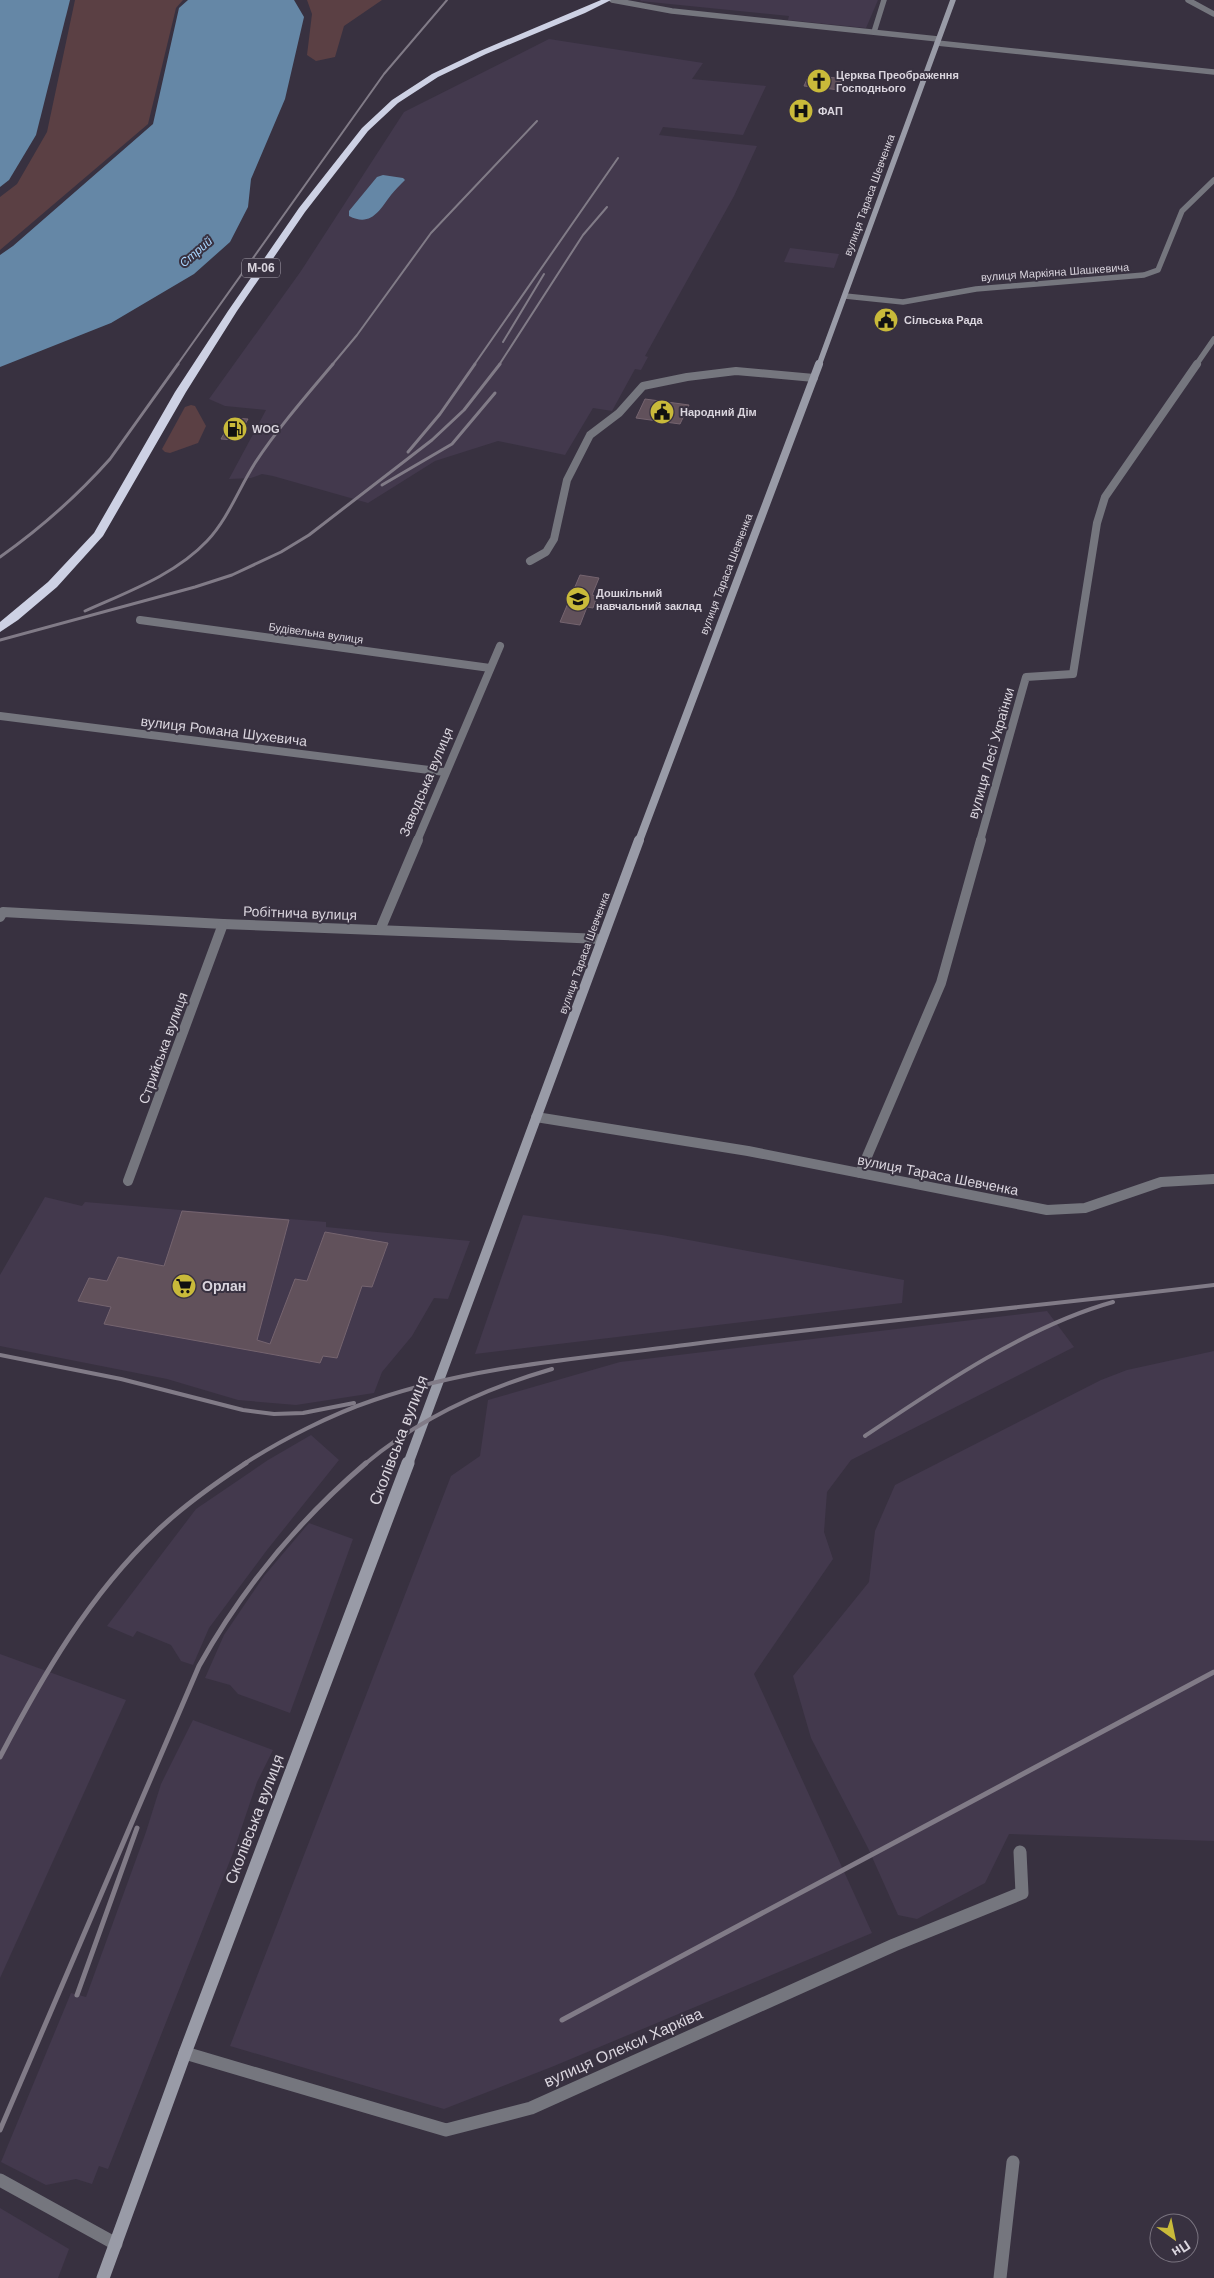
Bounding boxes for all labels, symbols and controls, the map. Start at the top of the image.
church icon: Церква Преображення Господнього [806,68,832,94]
place label: Церква Преображення Господнього [836,69,959,94]
hospital icon: ФАП [788,98,814,124]
place label: ФАП [818,105,843,117]
street label: вулиця Тараса Шевченка [841,132,897,257]
water label: Стрий [177,234,215,270]
road number: М-06 [242,258,280,278]
street label: вулиця Маркіяна Шашкевича [980,261,1130,283]
public building icon: Сільська Рада [873,307,899,333]
place label: Сільська Рада [904,314,984,326]
public building icon: Народний Дім [649,399,675,425]
place label: Народний Дім [680,406,757,418]
fuel station icon: WOG [222,416,248,442]
place label: WOG [252,423,280,435]
street label: вулиця Тараса Шевченка [697,511,755,636]
school or university icon: Дошкільний навчальний заклад [565,586,591,612]
place label: Дошкільний навчальний заклад [596,587,702,612]
street label: Будівельна вулиця [268,620,364,646]
street label: вулиця Лесі Українки [965,686,1017,820]
street label: вулиця Романа Шухевича [140,713,308,749]
street label: Заводська вулиця [396,725,456,839]
street label: вулиця Тараса Шевченка [556,890,612,1015]
street label: Робітнича вулиця [243,903,357,923]
street label: Стрийська вулиця [135,990,191,1106]
street label: вулиця Тараса Шевченка [856,1152,1020,1199]
supermarket icon: Орлан [171,1273,197,1299]
place label: Орлан [202,1278,246,1294]
street label: Сколівська вулиця [366,1373,431,1507]
street label: Сколівська вулиця [222,1752,287,1886]
street label: вулиця Олекси Харківа [541,2005,705,2090]
north arrow [1149,2213,1199,2263]
text: Пн [1169,2237,1193,2261]

